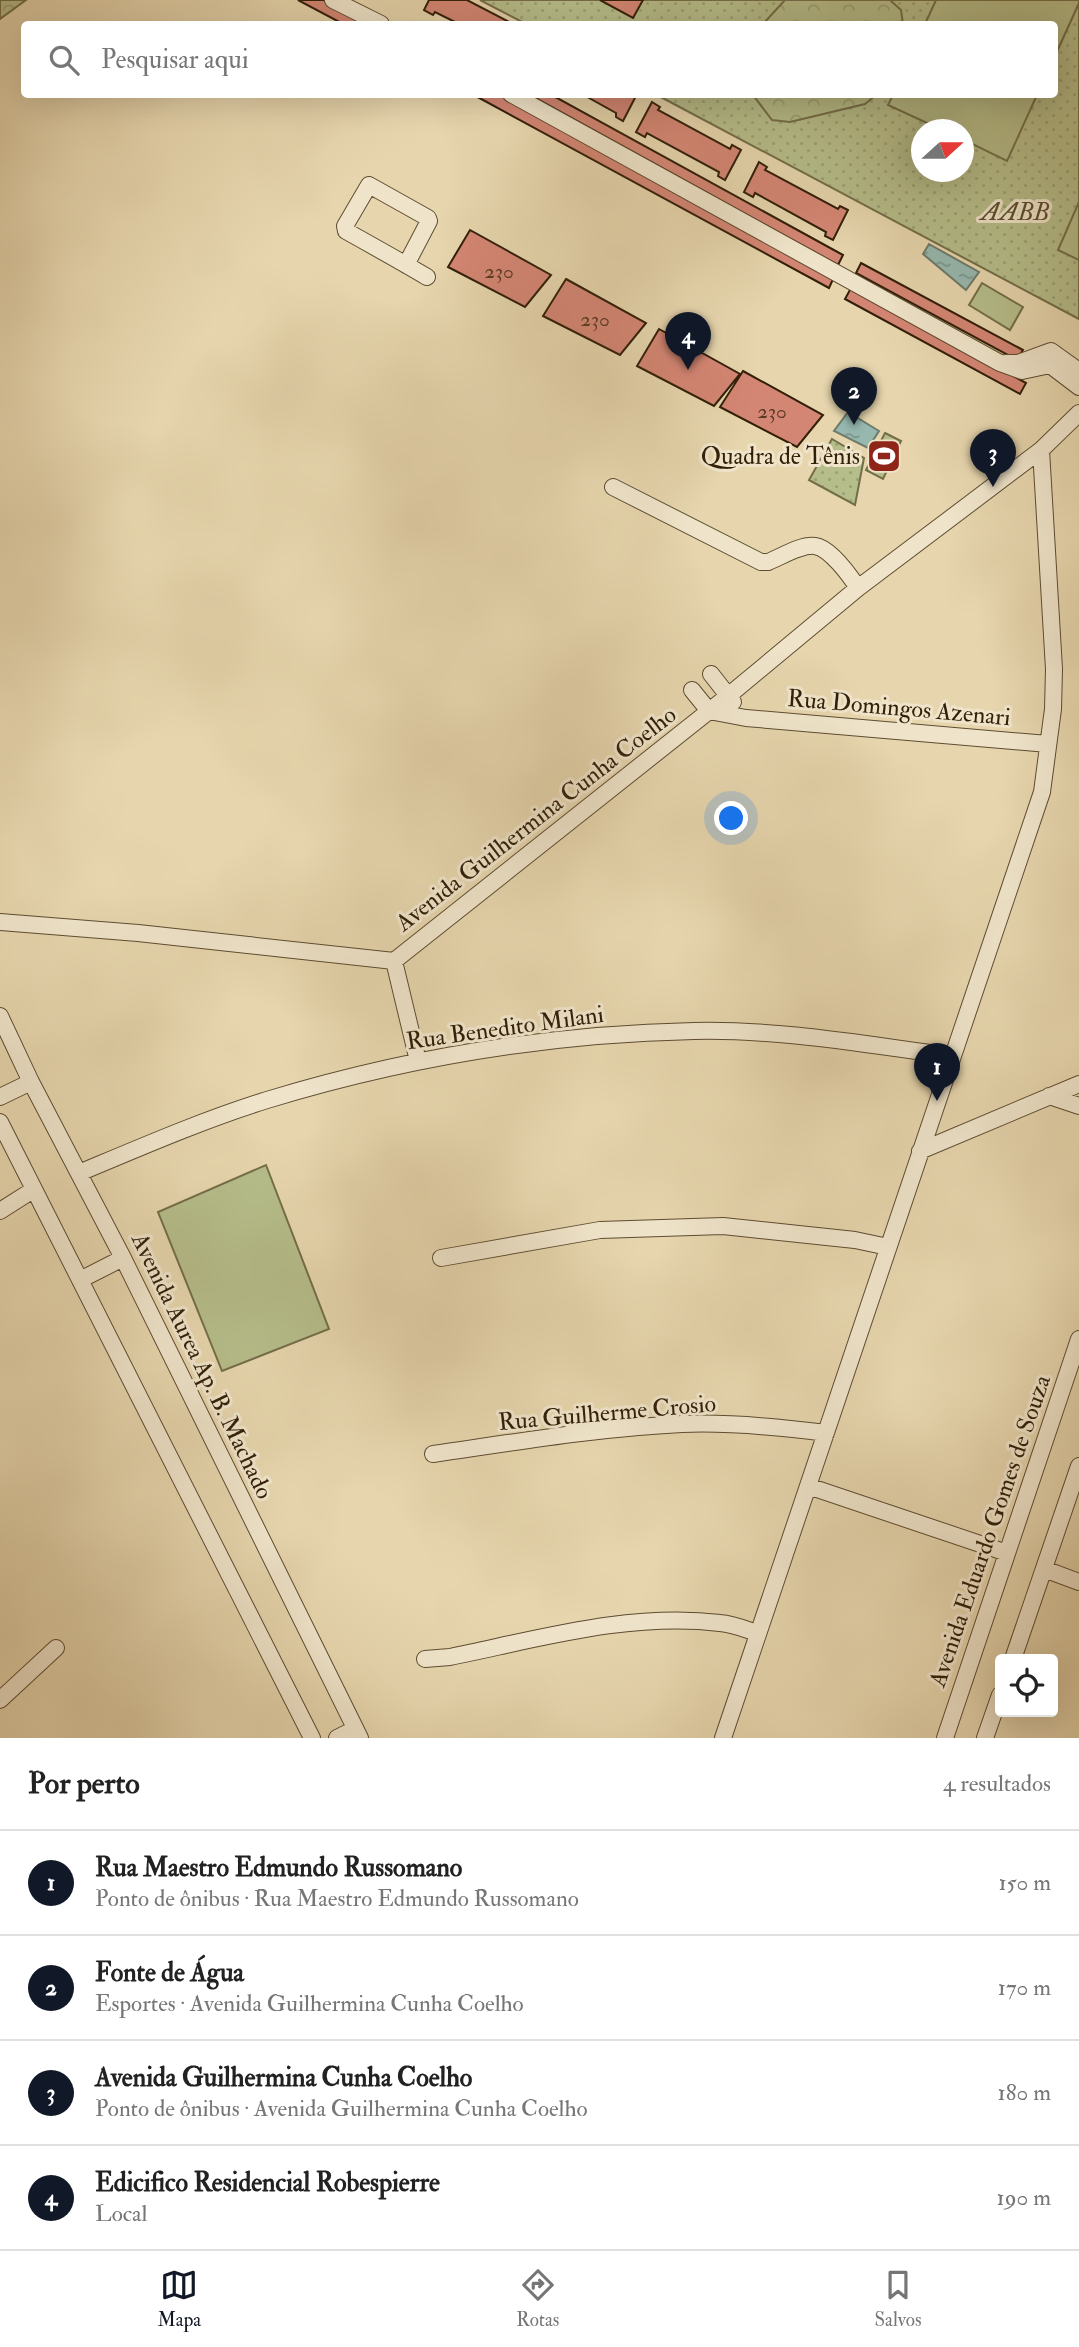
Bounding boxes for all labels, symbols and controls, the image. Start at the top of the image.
search box [21,21,1058,98]
icon: search [45,41,83,79]
text: Pesquisar aqui [101,44,249,76]
north arrow [911,119,974,182]
park label: AABB [978,197,1049,228]
house number: 230 [484,258,514,285]
house number: 230 [580,306,610,333]
pin: 4 [665,312,711,370]
pin: 2 [831,367,877,425]
house number: 230 [757,398,787,425]
pin: 3 [970,429,1016,487]
sports icon: Quadra de Tênis [865,437,903,475]
place label: Quadra de Tênis [701,441,860,472]
street label: Rua Domingos Azenari [786,683,1012,733]
street label: Avenida Guilhermina Cunha Coelho [388,700,683,939]
your location [714,801,748,835]
street label: Rua Benedito Milani [404,999,606,1057]
pin: 1 [914,1043,960,1101]
street label: Avenida Aurea Ap. B. Machado [124,1227,280,1504]
street label: Avenida Eduardo Gomes de Souza [922,1370,1058,1692]
street label: Rua Guilherme Crosio [497,1388,717,1438]
map controls [995,1654,1058,1717]
button: locate [995,1654,1058,1717]
text: Por perto [28,1765,140,1802]
text: 4 resultados [943,1769,1051,1798]
text: Rua Maestro Edmundo Russomano [95,1852,462,1884]
text: 1 [47,1868,55,1897]
text: 150 m [998,1868,1051,1897]
text: Ponto de ônibus · Rua Maestro Edmundo Russomano [95,1884,579,1913]
text: Fonte de Água [95,1957,244,1989]
text: 2 [45,1973,57,2002]
text: 170 m [998,1973,1051,2002]
text: Esportes · Avenida Guilhermina Cunha Coelho [95,1989,524,2018]
text: Avenida Guilhermina Cunha Coelho [95,2062,472,2094]
text: 3 [47,2078,55,2107]
text: 180 m [998,2078,1051,2107]
text: Ponto de ônibus · Avenida Guilhermina Cunha Coelho [95,2094,588,2123]
text: Edicifico Residencial Robespierre [95,2167,440,2199]
text: 4 [45,2183,57,2212]
text: 190 m [997,2183,1051,2212]
text: Local [95,2199,147,2228]
tab: Mapa [158,2266,201,2332]
tab: Rotas [516,2266,559,2332]
tab: Salvos [875,2266,921,2332]

